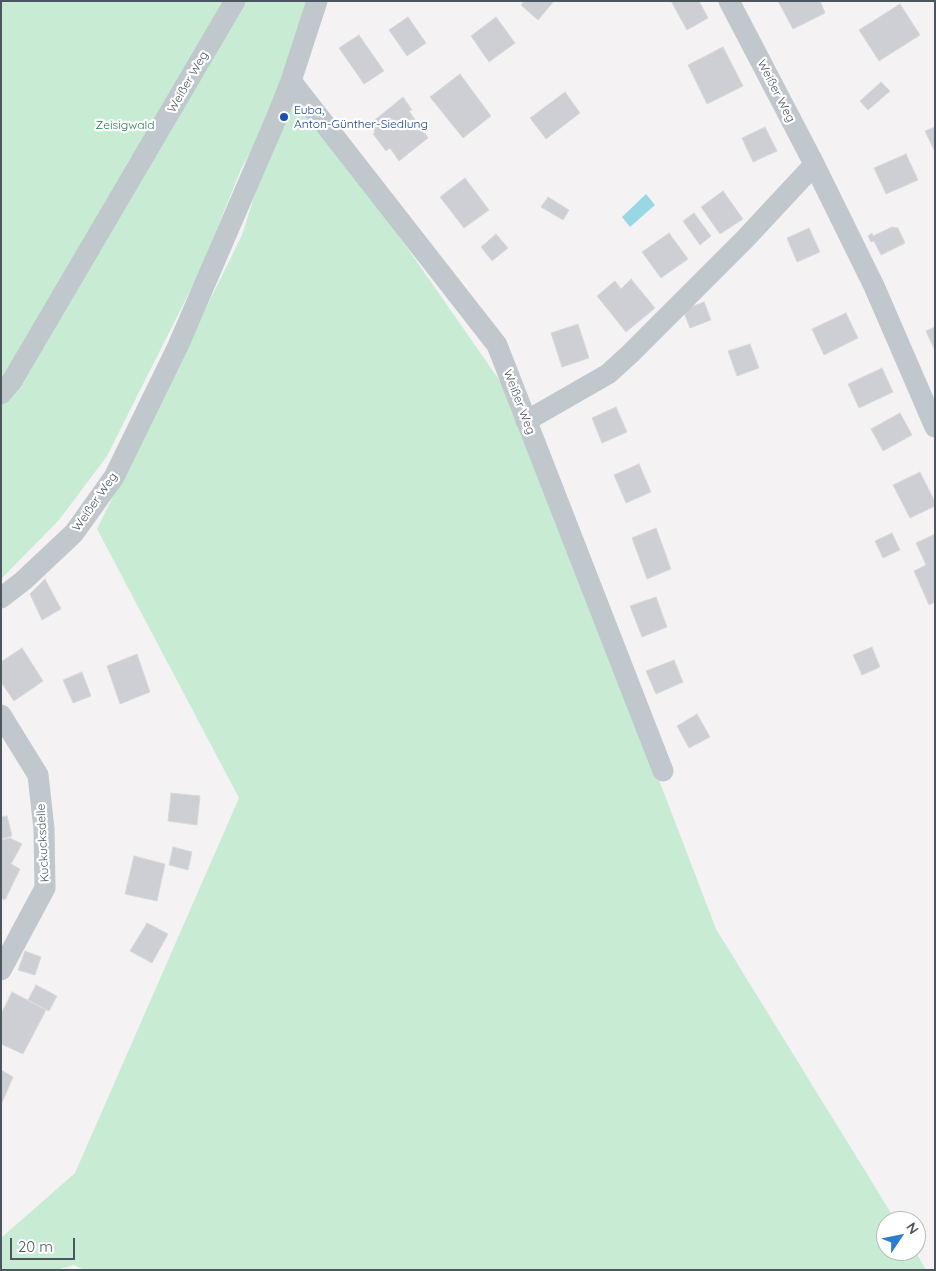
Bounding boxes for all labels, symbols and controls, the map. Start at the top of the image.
street label: Weißer Weg [165,49,211,115]
street label: Weißer Weg [754,57,798,125]
place label: Euba, Anton-Günther-Siedlung [294,103,428,131]
marker: Euba, Anton-Günther-Siedlung [278,111,290,123]
park label: Zeisigwald [96,118,154,132]
street label: Weißer Weg [500,368,538,436]
street label: Weißer Weg [70,470,120,534]
street label: Kuckucksdelle [34,803,52,883]
north arrow [876,1211,926,1261]
text: N [902,1219,923,1237]
scale bar [12,1228,78,1260]
text: 20 m [18,1237,53,1256]

